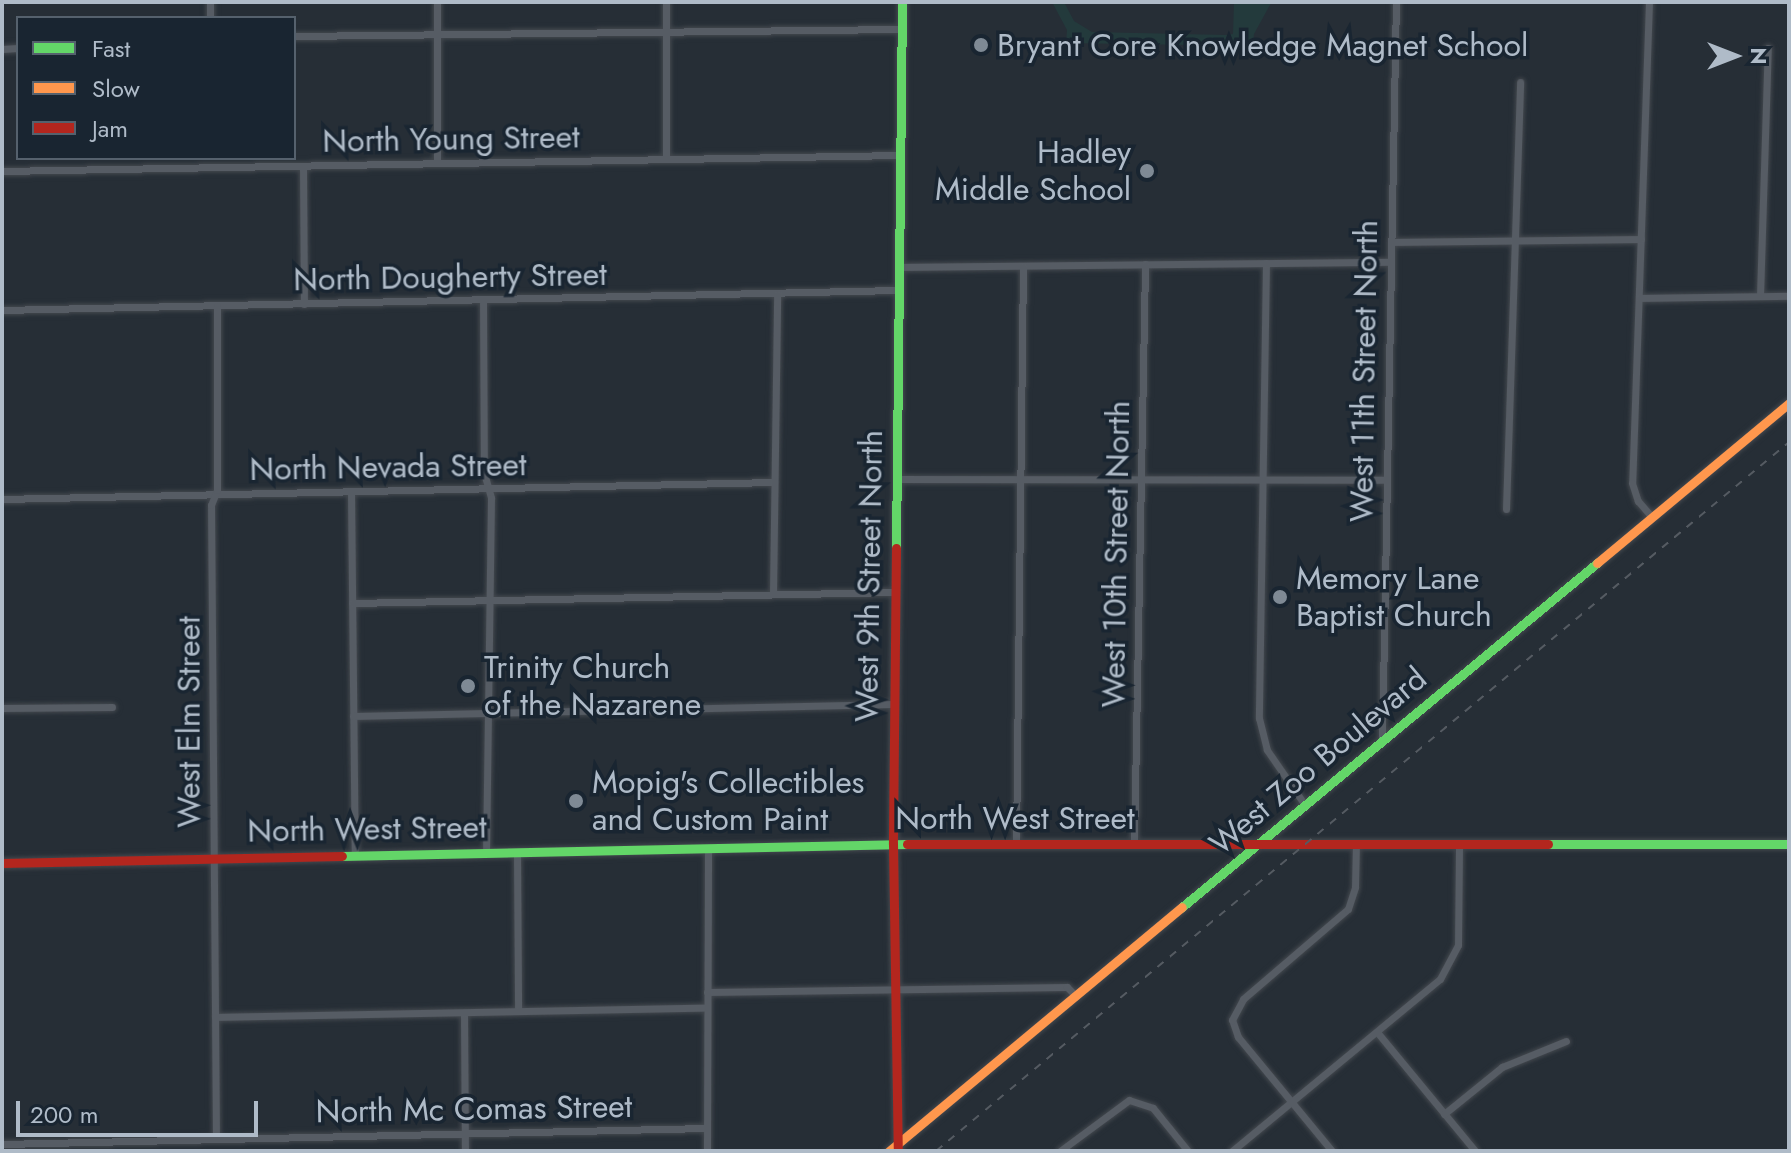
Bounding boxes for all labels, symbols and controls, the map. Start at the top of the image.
legend [16,16,296,160]
north arrow [1695,16,1775,96]
place label: Bryant Core Knowledge Magnet School [997,26,1528,64]
text: Fast [92,31,130,66]
marker: Bryant Core Knowledge Magnet School [972,36,990,54]
text: N [1743,47,1775,65]
text: Slow [92,71,140,106]
text: Jam [92,111,128,146]
street label: North Young Street [322,118,580,160]
place label: Hadley Middle School [935,134,1131,209]
marker: Hadley Middle School [1138,162,1156,180]
street label: West 11th Street North [1342,220,1386,522]
street label: North Dougherty Street [293,255,607,299]
street label: West 10th Street North [1094,400,1138,708]
street label: West 9th Street North [847,430,891,722]
street label: North Nevada Street [249,445,527,489]
place label: Memory Lane Baptist Church [1296,560,1492,635]
marker: Memory Lane Baptist Church [1271,588,1289,606]
street label: West Elm Street [170,616,208,828]
place label: Trinity Church of the Nazarene [484,649,701,724]
street label: West Zoo Boulevard [1202,659,1434,863]
marker: Trinity Church of the Nazarene [459,677,477,695]
place label: Mopig's Collectibles and Custom Paint [592,764,865,839]
marker: Mopig's Collectibles and Custom Paint [567,792,585,810]
street label: North West Street [895,799,1135,837]
street label: North West Street [247,808,487,850]
scale bar [20,1085,262,1135]
street label: North Mc Comas Street [315,1087,633,1131]
text: 200 m [30,1097,98,1132]

